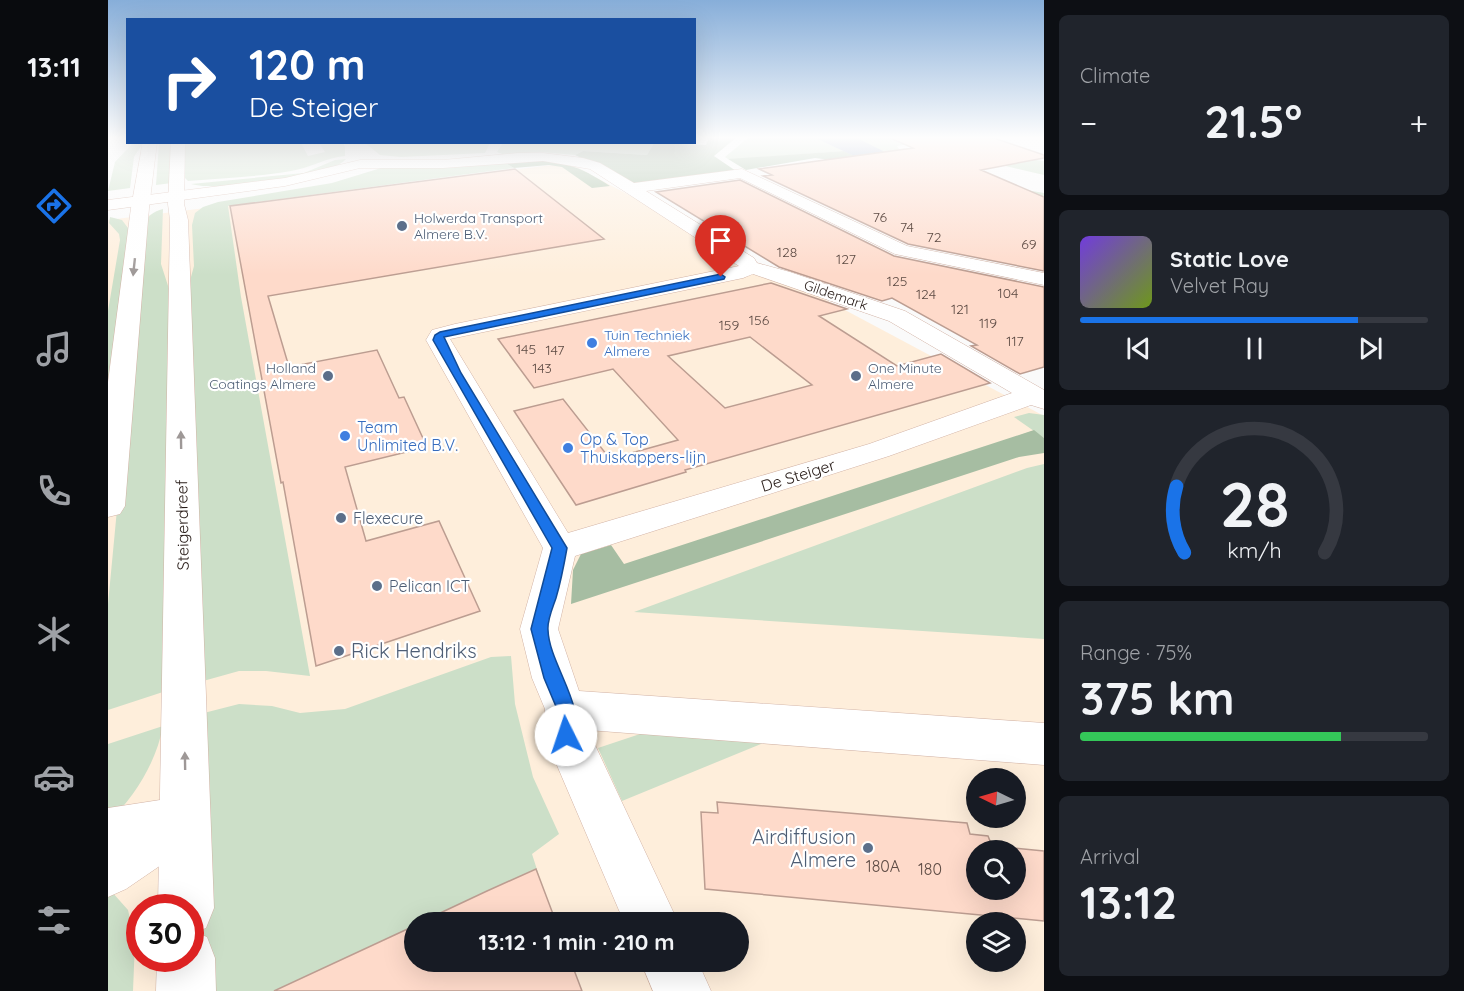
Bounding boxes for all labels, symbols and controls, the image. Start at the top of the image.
text: 120 m [249,38,366,91]
icon: right [150,42,228,120]
text: 13:11 [27,50,81,84]
text: Climate [1080,63,1150,88]
text: De Steiger [249,90,378,124]
text: 21.5° [1204,93,1302,149]
text: − [1080,102,1097,143]
text: + [1409,102,1428,143]
icon: directions [33,185,75,227]
house number: 76 [873,208,888,226]
place label: Holwerda Transport Almere B.V. [414,209,543,243]
pin [695,215,746,277]
house number: 74 [900,218,914,236]
marker: Holwerda Transport Almere B.V. [395,219,409,233]
icon: arrive [704,224,737,257]
house number: 72 [927,228,942,246]
house number: 69 [1021,235,1037,253]
house number: 128 [777,243,797,261]
text: Static Love [1170,245,1289,273]
house number: 127 [836,250,856,268]
one-way arrow [129,257,138,276]
house number: 125 [887,272,907,290]
text: Velvet Ray [1170,273,1269,298]
street label: Gildemark [802,276,870,314]
house number: 104 [998,284,1018,302]
house number: 124 [916,285,936,303]
house number: 121 [951,300,969,318]
house number: 156 [749,311,770,329]
house number: 119 [979,314,997,332]
house number: 159 [719,316,739,334]
place label: Tuin Techniek Almere [604,326,690,360]
icon: music [33,328,75,370]
house number: 117 [1006,332,1024,350]
icon: previous [1122,332,1155,365]
icon: pause [1238,332,1271,365]
icon: next [1354,332,1387,365]
marker: Tuin Techniek Almere [585,336,599,350]
house number: 145 [516,340,536,358]
house number: 147 [545,341,565,359]
place label: Holland Coatings Almere [209,359,316,393]
house number: 143 [532,359,552,377]
place label: One Minute Almere [868,359,942,393]
marker: Holland Coatings Almere [321,369,335,383]
marker: One Minute Almere [849,369,863,383]
place label: Team Unlimited B.V. [357,417,458,455]
marker: Team Unlimited B.V. [338,429,352,443]
place label: Op & Top Thuiskappers-lijn [580,429,706,467]
one-way arrow [176,431,186,450]
marker: Op & Top Thuiskappers-lijn [561,441,575,455]
street label: De Steiger [758,454,838,496]
text: 28 [1219,465,1289,543]
icon: phone [33,470,75,512]
street label: Steigerdreef [171,479,193,570]
place label: Flexecure [353,508,423,528]
marker: Flexecure [334,511,348,525]
text: km/h [1227,537,1281,563]
place label: Pelican ICT [389,576,471,596]
marker: Pelican ICT [370,579,384,593]
icon: climate [33,613,75,655]
place label: Rick Hendriks [351,638,477,663]
text: Range · 75% [1080,640,1192,665]
marker: Rick Hendriks [332,644,346,658]
text: 375 km [1080,670,1235,726]
position arrow [534,703,598,767]
one-way arrow [180,752,190,771]
icon: car [33,756,75,798]
north arrow [966,768,1026,828]
map controls [966,768,1026,972]
place label: Airdiffusion Almere [752,824,856,872]
button: search [966,840,1026,900]
marker: Airdiffusion Almere [861,841,875,855]
text: Arrival [1080,844,1140,869]
house number: 180A [866,856,900,876]
house number: 180 [918,859,942,879]
text: 13:12 [1080,874,1177,930]
speed limit sign: 30 [126,894,204,972]
icon: filters [33,899,75,941]
button: layers [966,912,1026,972]
text: 13:12 · 1 min · 210 m [478,928,675,956]

